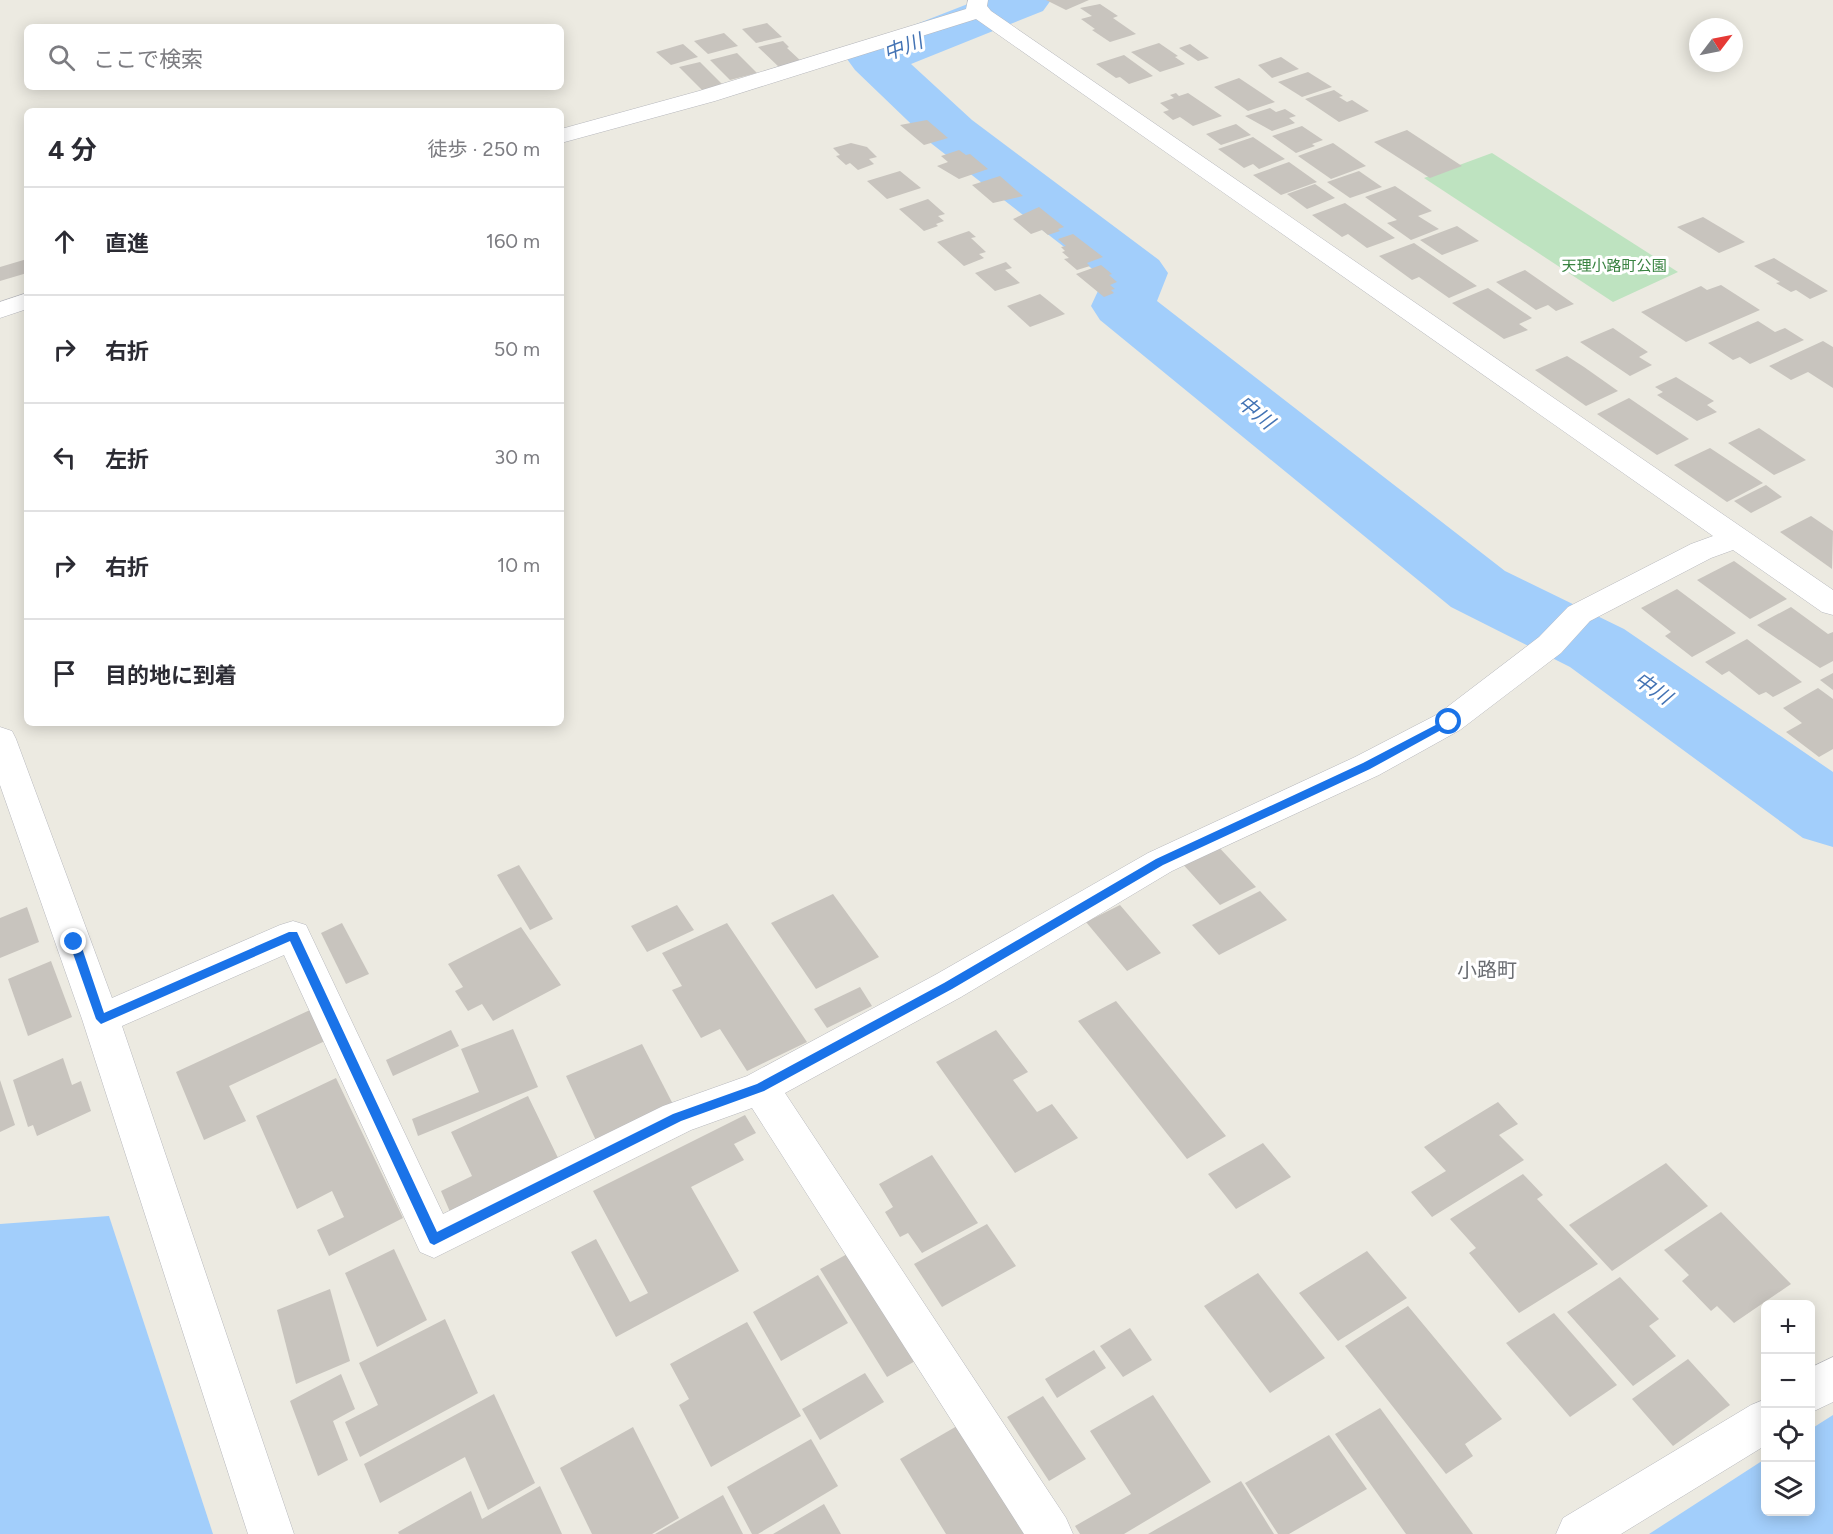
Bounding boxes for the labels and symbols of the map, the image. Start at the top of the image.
north arrow [1689,18,1743,72]
water label: 中川 [880,28,928,65]
park label: 天理小路町公園 [1561,257,1667,275]
water label: 中川 [1233,390,1281,435]
water label: 中川 [1630,667,1678,710]
route start [1435,708,1461,734]
route end [60,928,86,954]
district label: 小路町 [1457,958,1517,982]

